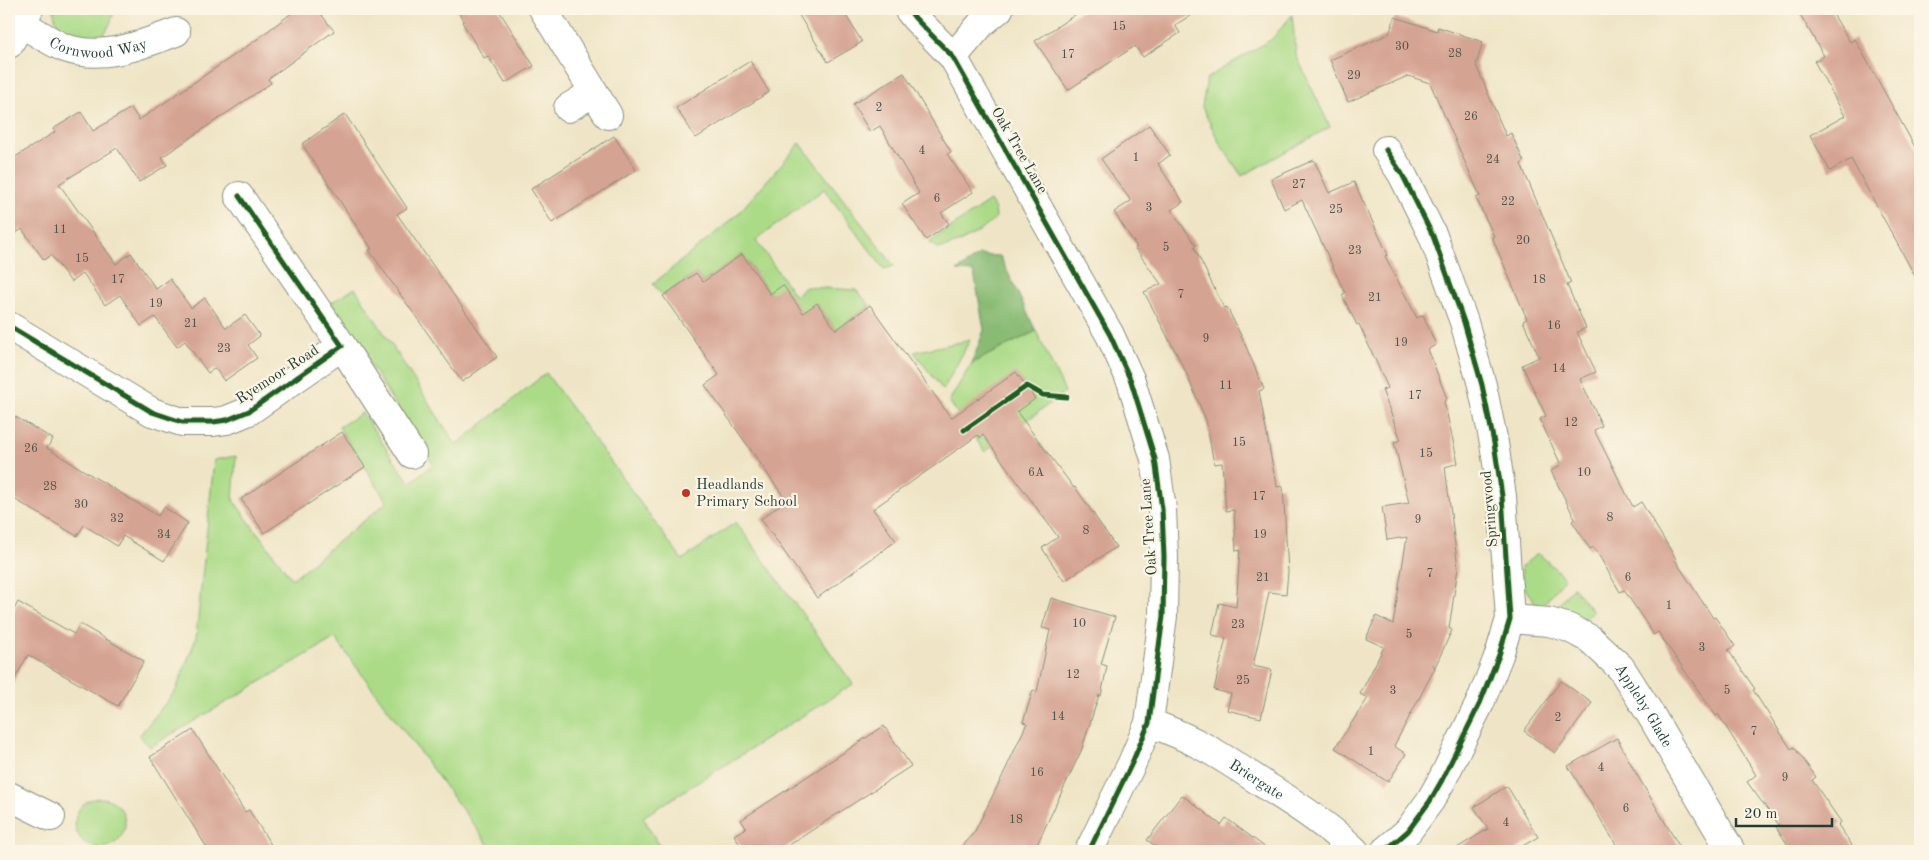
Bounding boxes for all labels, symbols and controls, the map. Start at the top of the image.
house number: 15 [1112,20,1126,33]
street label: Cornwood Way [46,36,149,62]
house number: 30 [1395,41,1409,53]
house number: 28 [1448,48,1462,60]
house number: 17 [1061,49,1075,61]
house number: 29 [1347,70,1361,82]
house number: 2 [876,102,882,114]
street label: Oak Tree Lane [988,105,1050,197]
house number: 26 [1464,111,1478,123]
house number: 4 [919,145,926,157]
house number: 1 [1133,152,1139,164]
house number: 24 [1486,154,1500,166]
house number: 27 [1292,179,1306,191]
house number: 6 [934,193,941,205]
house number: 22 [1501,196,1515,208]
house number: 3 [1146,202,1152,214]
house number: 25 [1329,203,1343,216]
house number: 11 [53,224,67,236]
house number: 20 [1516,235,1530,247]
house number: 5 [1163,241,1170,254]
house number: 23 [1348,245,1362,257]
house number: 15 [75,252,89,265]
house number: 17 [111,274,125,286]
house number: 18 [1532,274,1546,286]
house number: 7 [1178,289,1184,301]
house number: 21 [1368,292,1382,304]
house number: 19 [149,298,163,310]
house number: 21 [184,318,198,330]
house number: 16 [1547,320,1561,332]
house number: 9 [1203,333,1209,345]
house number: 19 [1394,337,1408,349]
house number: 23 [217,343,231,355]
street label: Ryemoor Road [234,343,322,408]
house number: 14 [1552,363,1566,375]
house number: 11 [1219,380,1233,392]
house number: 17 [1408,390,1422,402]
house number: 12 [1564,417,1578,429]
house number: 15 [1232,436,1246,449]
house number: 26 [24,443,38,455]
house number: 15 [1419,447,1433,460]
house number: 6A [1028,467,1044,479]
house number: 10 [1577,467,1591,479]
street label: Springwood [1480,470,1501,548]
place label: Headlands Primary School [696,478,797,510]
street label: Oak Tree Lane [1139,478,1160,576]
house number: 28 [43,481,57,493]
marker: Headlands Primary School [680,487,692,499]
house number: 17 [1252,491,1266,503]
house number: 30 [74,499,88,511]
house number: 8 [1607,512,1614,524]
house number: 32 [110,513,124,525]
house number: 9 [1415,514,1421,526]
house number: 8 [1083,525,1090,537]
house number: 34 [157,529,171,541]
house number: 19 [1253,529,1267,541]
house number: 7 [1427,568,1433,580]
house number: 21 [1256,572,1270,584]
house number: 6 [1625,572,1632,584]
house number: 1 [1666,600,1672,612]
house number: 10 [1072,618,1086,630]
house number: 23 [1231,619,1245,631]
house number: 5 [1406,628,1413,641]
house number: 3 [1699,642,1705,654]
street label: Appleby Glade [1611,662,1674,750]
house number: 12 [1066,669,1080,681]
house number: 25 [1236,674,1250,687]
house number: 5 [1724,684,1731,697]
house number: 3 [1390,685,1396,697]
house number: 14 [1051,711,1065,723]
house number: 2 [1555,712,1561,724]
house number: 7 [1751,726,1757,738]
house number: 1 [1368,746,1374,758]
street label: Briergate [1226,758,1286,804]
house number: 4 [1598,762,1605,774]
house number: 16 [1030,767,1044,779]
house number: 9 [1782,772,1788,784]
scale bar [1736,795,1833,827]
house number: 6 [1623,803,1630,815]
text: 20 m [1744,807,1778,822]
house number: 18 [1009,814,1023,826]
house number: 4 [1503,817,1510,829]

